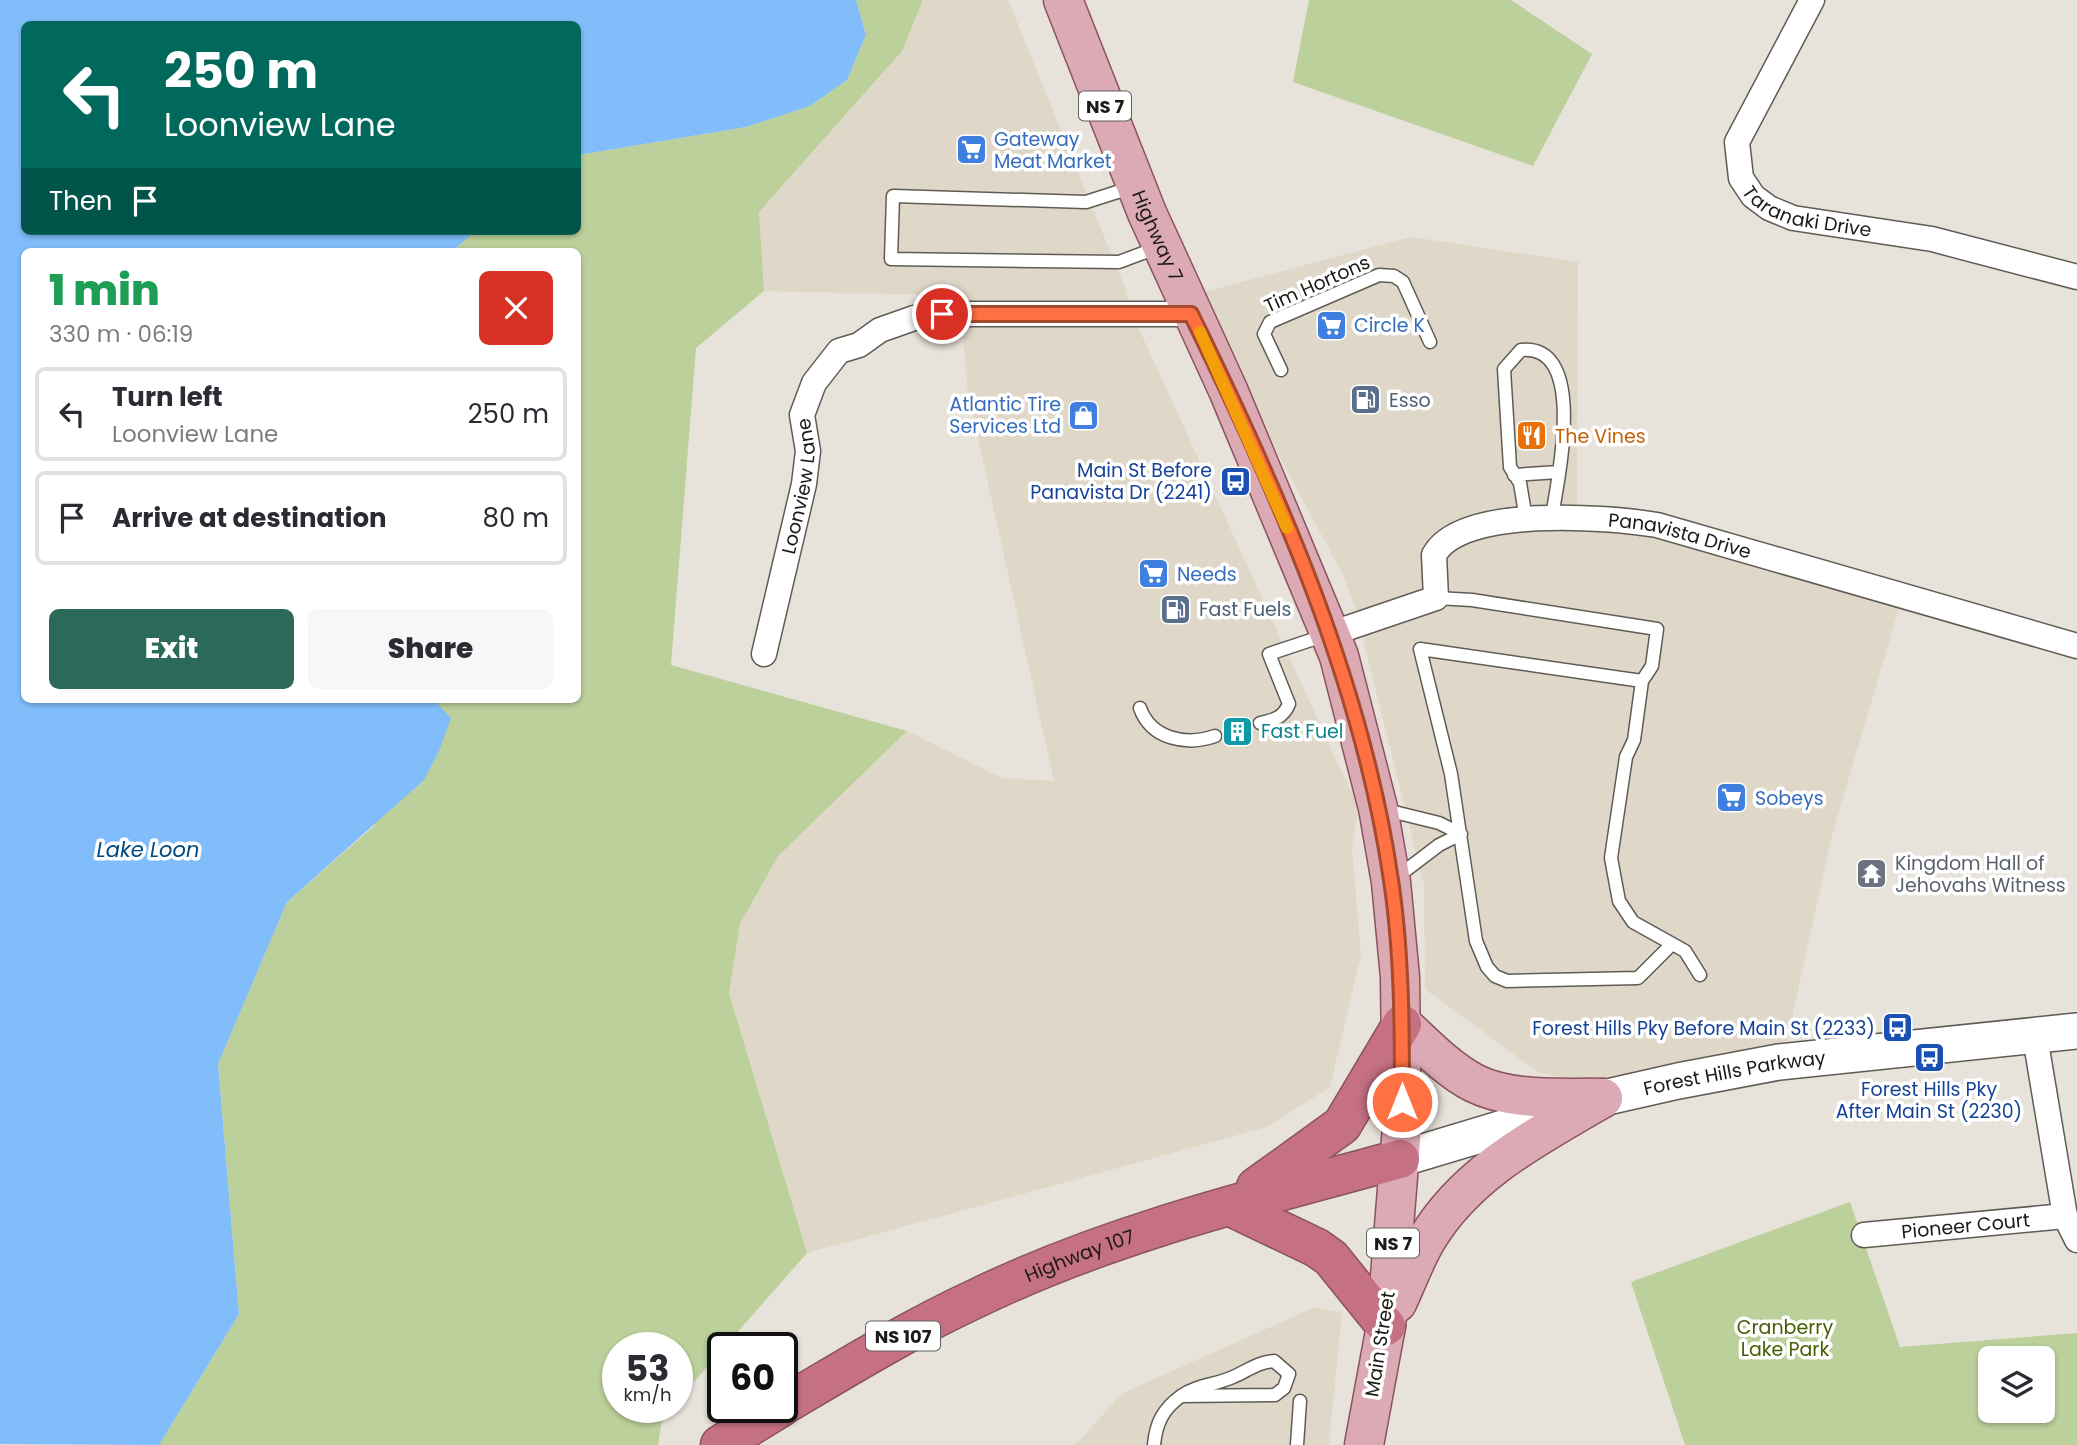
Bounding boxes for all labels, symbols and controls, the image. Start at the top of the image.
text: 250 m [164,37,318,105]
icon: left [49,49,140,140]
road number: NS 7 [1079,92,1131,120]
text: Loonview Lane [164,102,396,147]
place label: Gateway Meat Market [994,126,1112,175]
supermarket icon: Gateway Meat Market [954,133,988,167]
street label: Taranaki Drive [1736,180,1873,243]
icon: arrive [126,182,164,220]
text: Then [49,183,112,219]
street label: Highway 7 [1126,186,1190,286]
street label: Tim Hortons [1260,249,1374,319]
text: 1 min [49,261,160,320]
button: close [479,271,553,345]
pin [912,284,972,344]
icon: arrive [923,295,961,333]
supermarket icon: Circle K [1314,308,1348,342]
place label: Circle K [1354,312,1425,339]
text: 330 m · 06:19 [49,318,193,350]
text: Turn left [112,379,223,415]
fuel station icon: Esso [1349,383,1383,417]
place label: Esso [1389,387,1431,414]
place label: Atlantic Tire Services Ltd [949,391,1061,440]
icon: left [53,395,91,433]
text: 250 m [468,396,549,432]
shop icon: Atlantic Tire Services Ltd [1067,398,1101,432]
street label: Loonview Lane [774,416,822,557]
text: Loonview Lane [112,418,278,450]
restaurant icon: The Vines [1515,419,1549,453]
place label: The Vines [1555,423,1646,450]
place label: Main St Before Panavista Dr (2241) [1030,457,1212,506]
bus stop icon: Main St Before Panavista Dr (2241) [1218,464,1252,498]
icon: arrive [53,499,91,537]
text: Arrive at destination [112,500,387,536]
text: 80 m [483,500,549,536]
street label: Panavista Drive [1607,506,1755,565]
supermarket icon: Needs [1137,557,1171,591]
place label: Needs [1177,561,1237,588]
fuel station icon: Fast Fuels [1159,592,1193,626]
place label: Fast Fuels [1199,596,1291,623]
button: Exit [49,609,294,689]
button: Share [308,609,553,689]
building icon: Fast Fuel [1221,714,1255,748]
place label: Fast Fuel [1261,718,1344,745]
supermarket icon: Sobeys [1715,781,1749,815]
place label: Sobeys [1755,785,1824,812]
water label: Lake Loon [97,835,199,864]
place label: Kingdom Hall of Jehovahs Witness [1895,850,2066,899]
temple icon: Kingdom Hall of Jehovahs Witness [1855,857,1889,891]
bus stop icon: Forest Hills Pky Before Main St (2233) [1881,1011,1915,1045]
place label: Forest Hills Pky Before Main St (2233) [1532,1015,1875,1042]
bus stop icon: Forest Hills Pky After Main St (2230) [1912,1041,1946,1075]
street label: Forest Hills Parkway [1641,1044,1827,1102]
position arrow [1365,1065,1439,1139]
place label: Forest Hills Pky After Main St (2230) [1836,1076,2022,1125]
street label: Pioneer Court [1900,1206,2031,1245]
street label: Highway 107 [1020,1222,1138,1288]
road number: NS 7 [1367,1228,1419,1258]
street label: Main Street [1358,1289,1402,1399]
park label: Cranberry Lake Park [1737,1314,1833,1363]
road number: NS 107 [866,1322,940,1350]
speed limit sign: 60 [707,1332,798,1423]
text: 53 [626,1344,669,1393]
map controls [1978,1346,2055,1423]
button: layers [1978,1346,2055,1423]
text: km/h [624,1382,671,1407]

